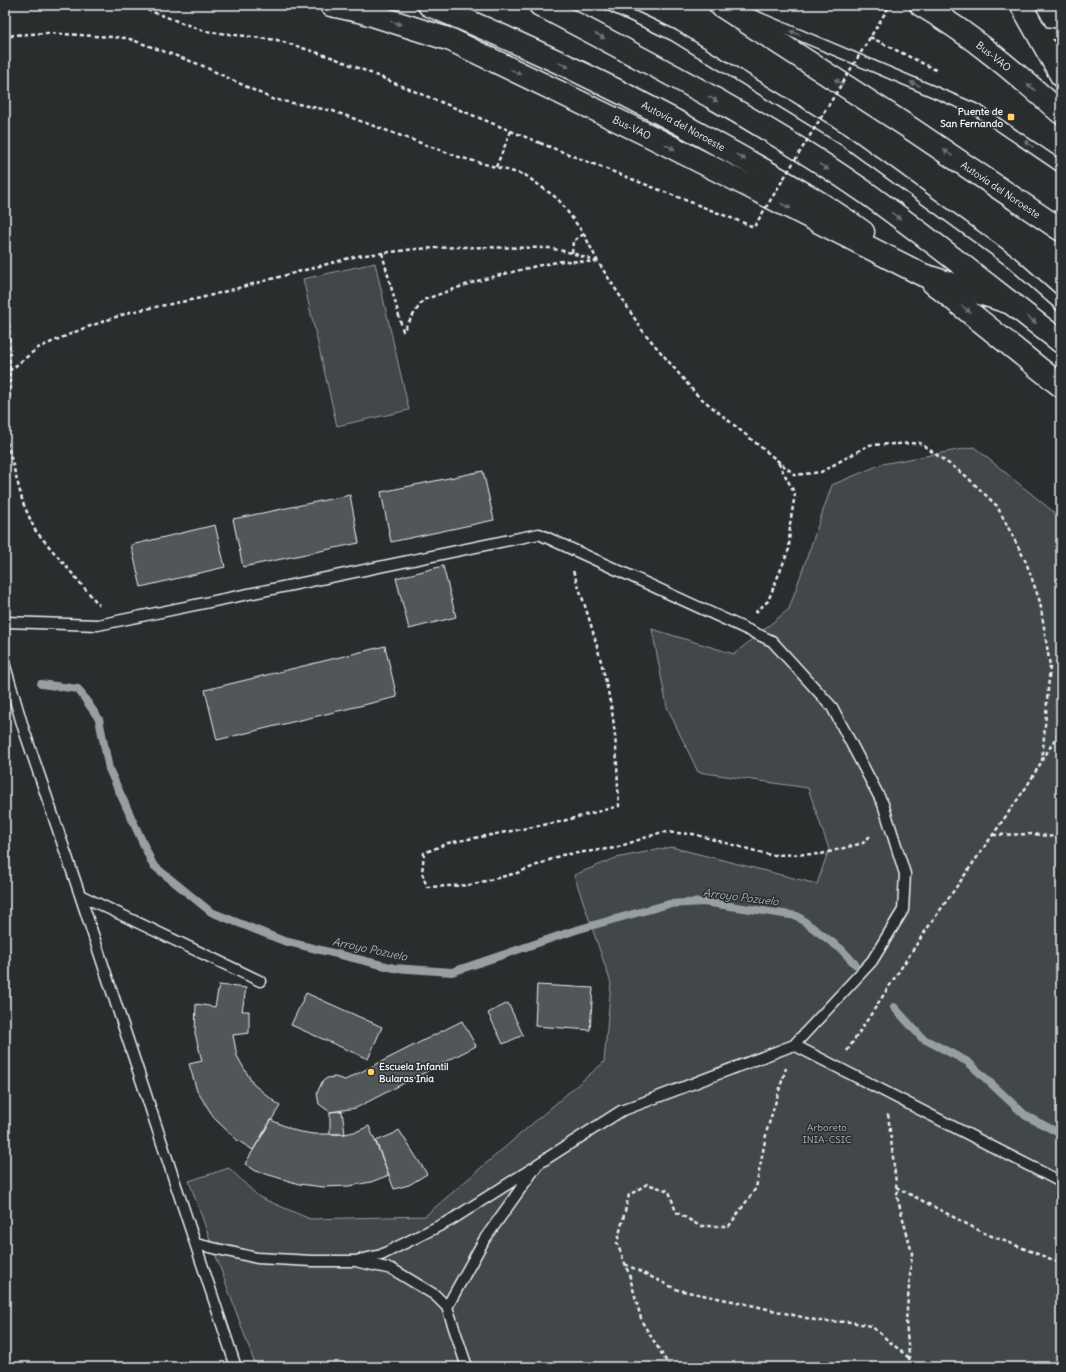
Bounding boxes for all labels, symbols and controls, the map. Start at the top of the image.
one-way arrow [390,20,402,26]
one-way arrow [790,30,801,36]
one-way arrow [594,33,605,40]
street label: Bus-VAO [973,39,1014,74]
one-way arrow [558,62,569,68]
one-way arrow [510,68,521,75]
one-way arrow [834,78,844,86]
one-way arrow [908,80,920,86]
one-way arrow [1026,83,1037,92]
one-way arrow [708,96,719,103]
street label: Autovía del Noroeste [639,98,727,154]
place label: Puente de San Fernando [940,105,1004,130]
marker: Puente de San Fernando [1006,112,1016,122]
street label: Bus-VAO [610,113,653,143]
one-way arrow [1024,140,1034,148]
one-way arrow [665,143,676,150]
one-way arrow [942,150,953,157]
one-way arrow [735,154,747,161]
street label: Autovía del Noroeste [958,158,1043,221]
one-way arrow [819,163,830,170]
one-way arrow [781,203,792,209]
one-way arrow [890,212,901,220]
one-way arrow [960,305,971,313]
one-way arrow [1027,315,1038,324]
water label: Arroyo Pozuelo [702,885,780,909]
water label: Arroyo Pozuelo [331,934,409,964]
place label: Escuela Infantil Bularas Inia [379,1060,448,1085]
marker: Escuela Infantil Bularas Inia [366,1067,376,1077]
park label: Arboreto INIA-CSIC [802,1121,852,1146]

